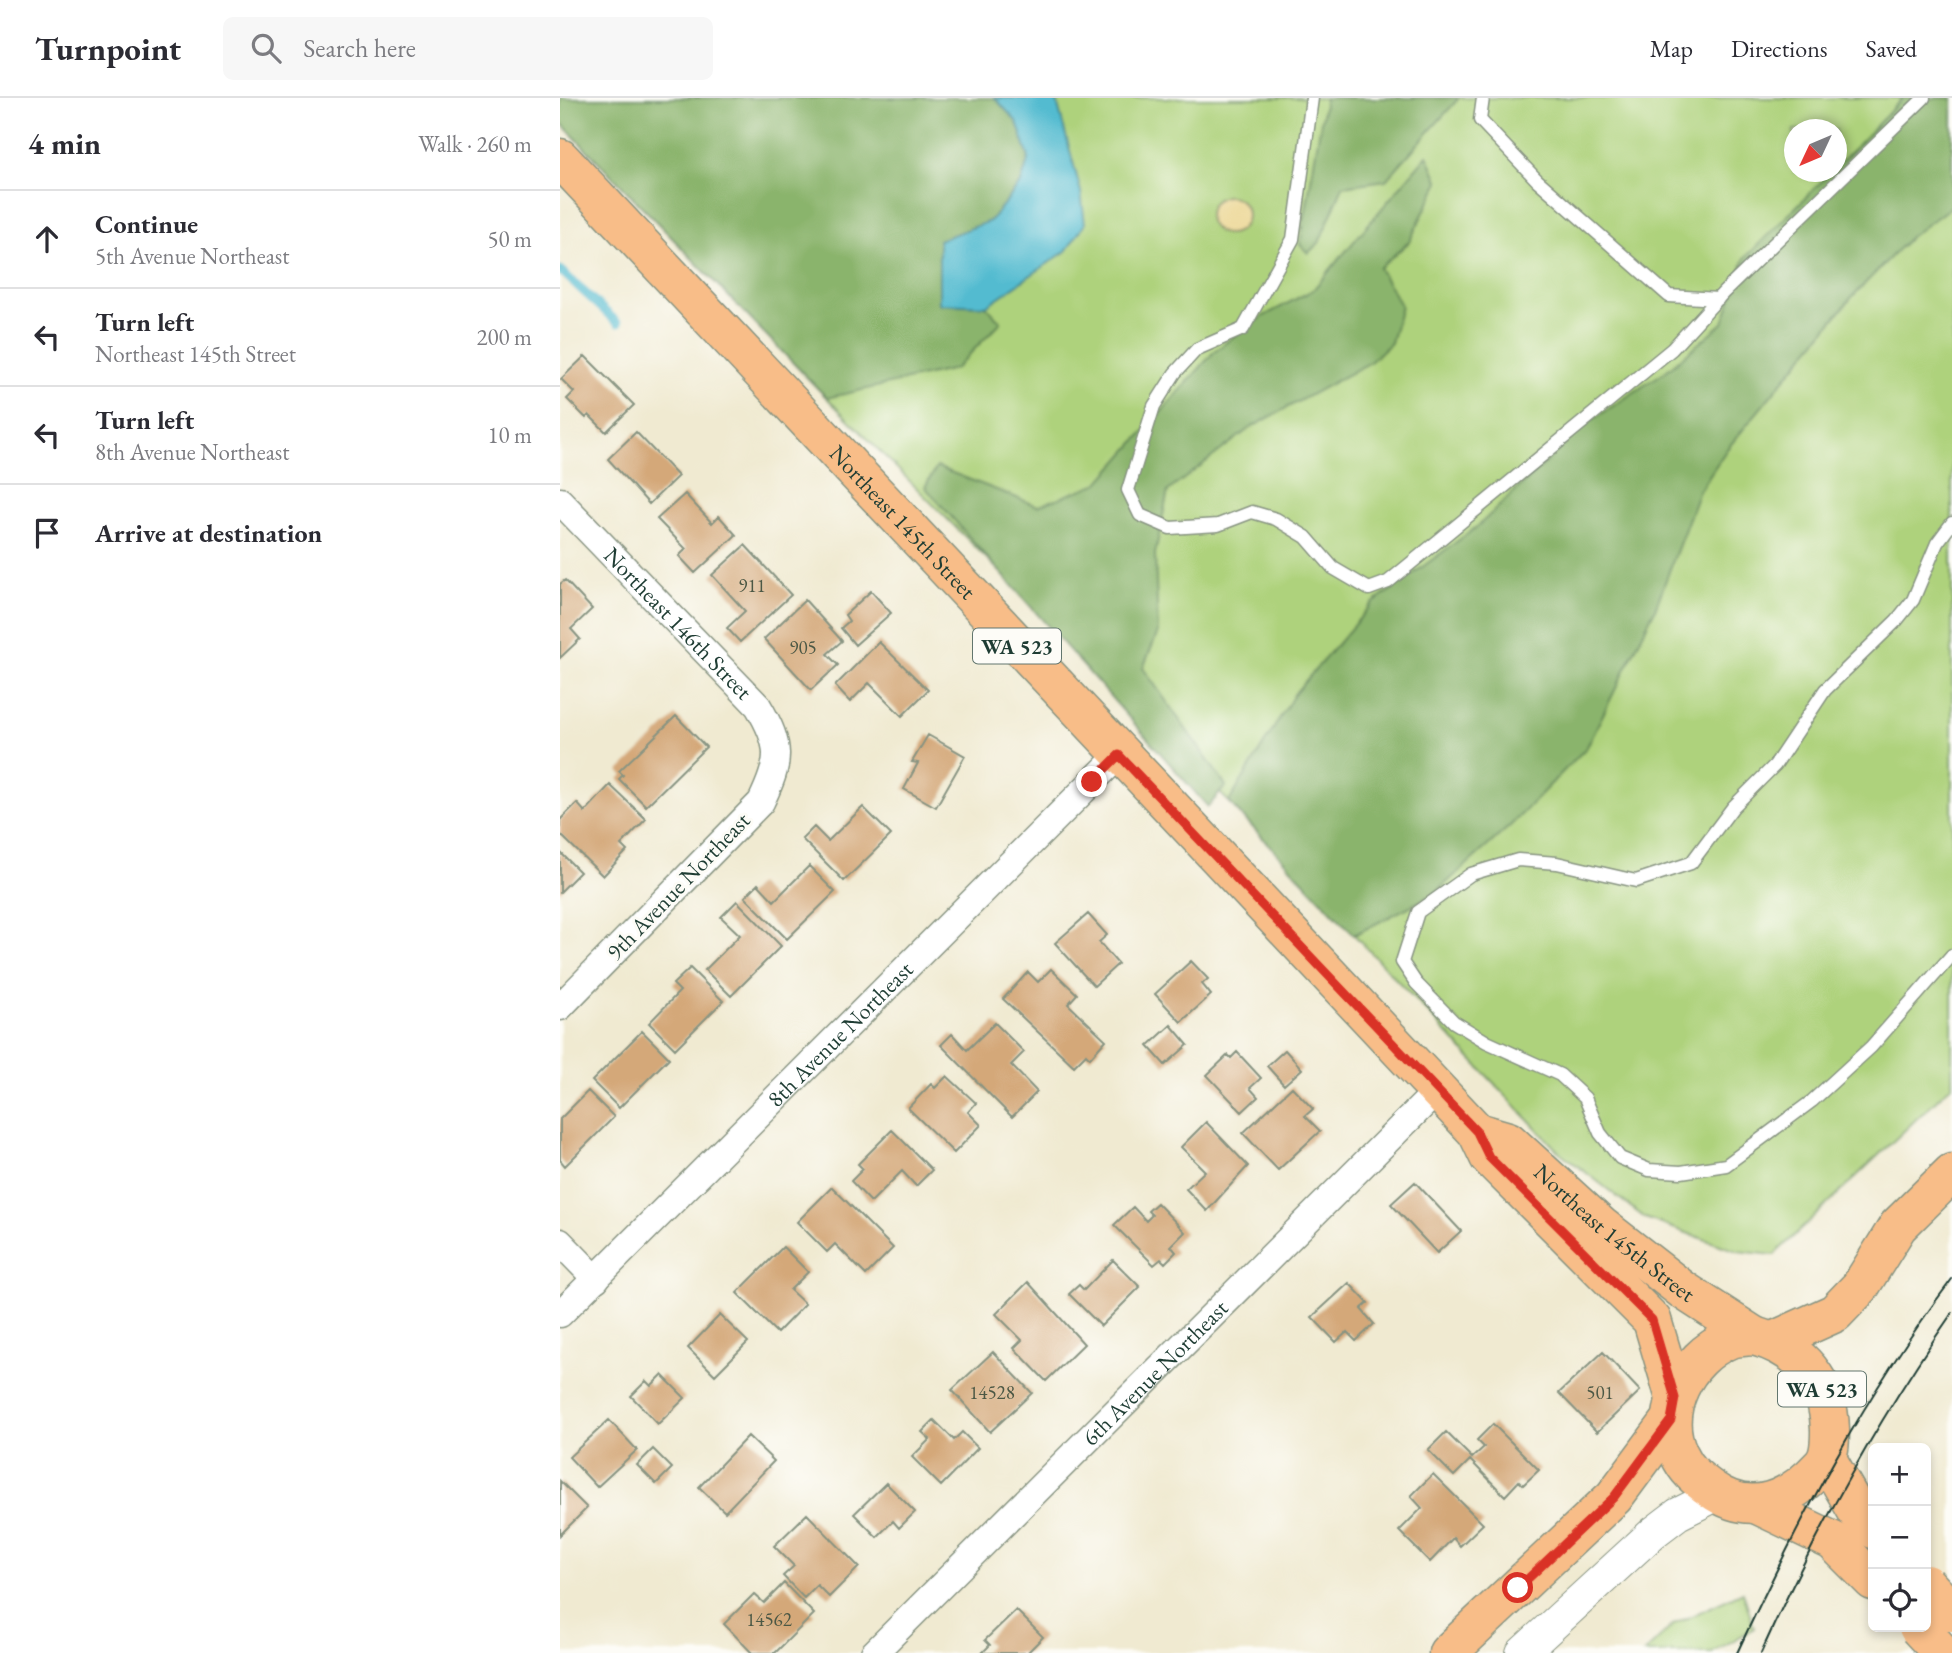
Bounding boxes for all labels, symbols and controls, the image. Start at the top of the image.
search box [223,17,713,80]
text: Turnpoint [35,27,181,70]
icon: search [247,29,285,67]
text: Search here [303,31,416,65]
text: Map [1650,33,1693,64]
text: Directions [1731,33,1828,64]
text: Saved [1866,33,1917,64]
north arrow [1784,119,1847,182]
text: 4 min [28,124,101,163]
text: Walk · 260 m [418,129,532,159]
text: Continue [95,207,198,241]
icon: ahead [28,220,66,258]
text: 50 m [487,224,532,254]
text: 5th Avenue Northeast [95,241,289,271]
text: Turn left [95,305,194,339]
icon: left [28,318,66,356]
text: 200 m [476,322,532,352]
text: Northeast 145th Street [95,339,296,369]
text: Turn left [95,403,194,437]
icon: left [28,416,66,454]
text: 10 m [487,420,532,450]
text: 8th Avenue Northeast [95,437,289,467]
street label: Northeast 145th Street [823,438,983,606]
icon: arrive [28,514,66,552]
text: Arrive at destination [95,516,322,550]
street label: Northeast 146th Street [597,540,759,707]
house number: 911 [738,573,766,598]
road number: WA 523 [973,628,1061,664]
house number: 905 [789,635,817,660]
route end [1076,766,1107,797]
street label: 9th Avenue Northeast [600,805,757,966]
street label: 8th Avenue Northeast [761,954,920,1113]
street label: Northeast 145th Street [1527,1157,1701,1309]
street label: 6th Avenue Northeast [1075,1293,1235,1452]
road number: WA 523 [1778,1372,1866,1406]
house number: 14528 [969,1380,1015,1405]
house number: 501 [1586,1380,1614,1405]
map controls [1868,1443,1931,1632]
button: + [1868,1443,1931,1506]
button: − [1868,1506,1931,1569]
button: locate [1868,1569,1931,1632]
route start [1502,1572,1533,1603]
house number: 14562 [746,1607,792,1632]

